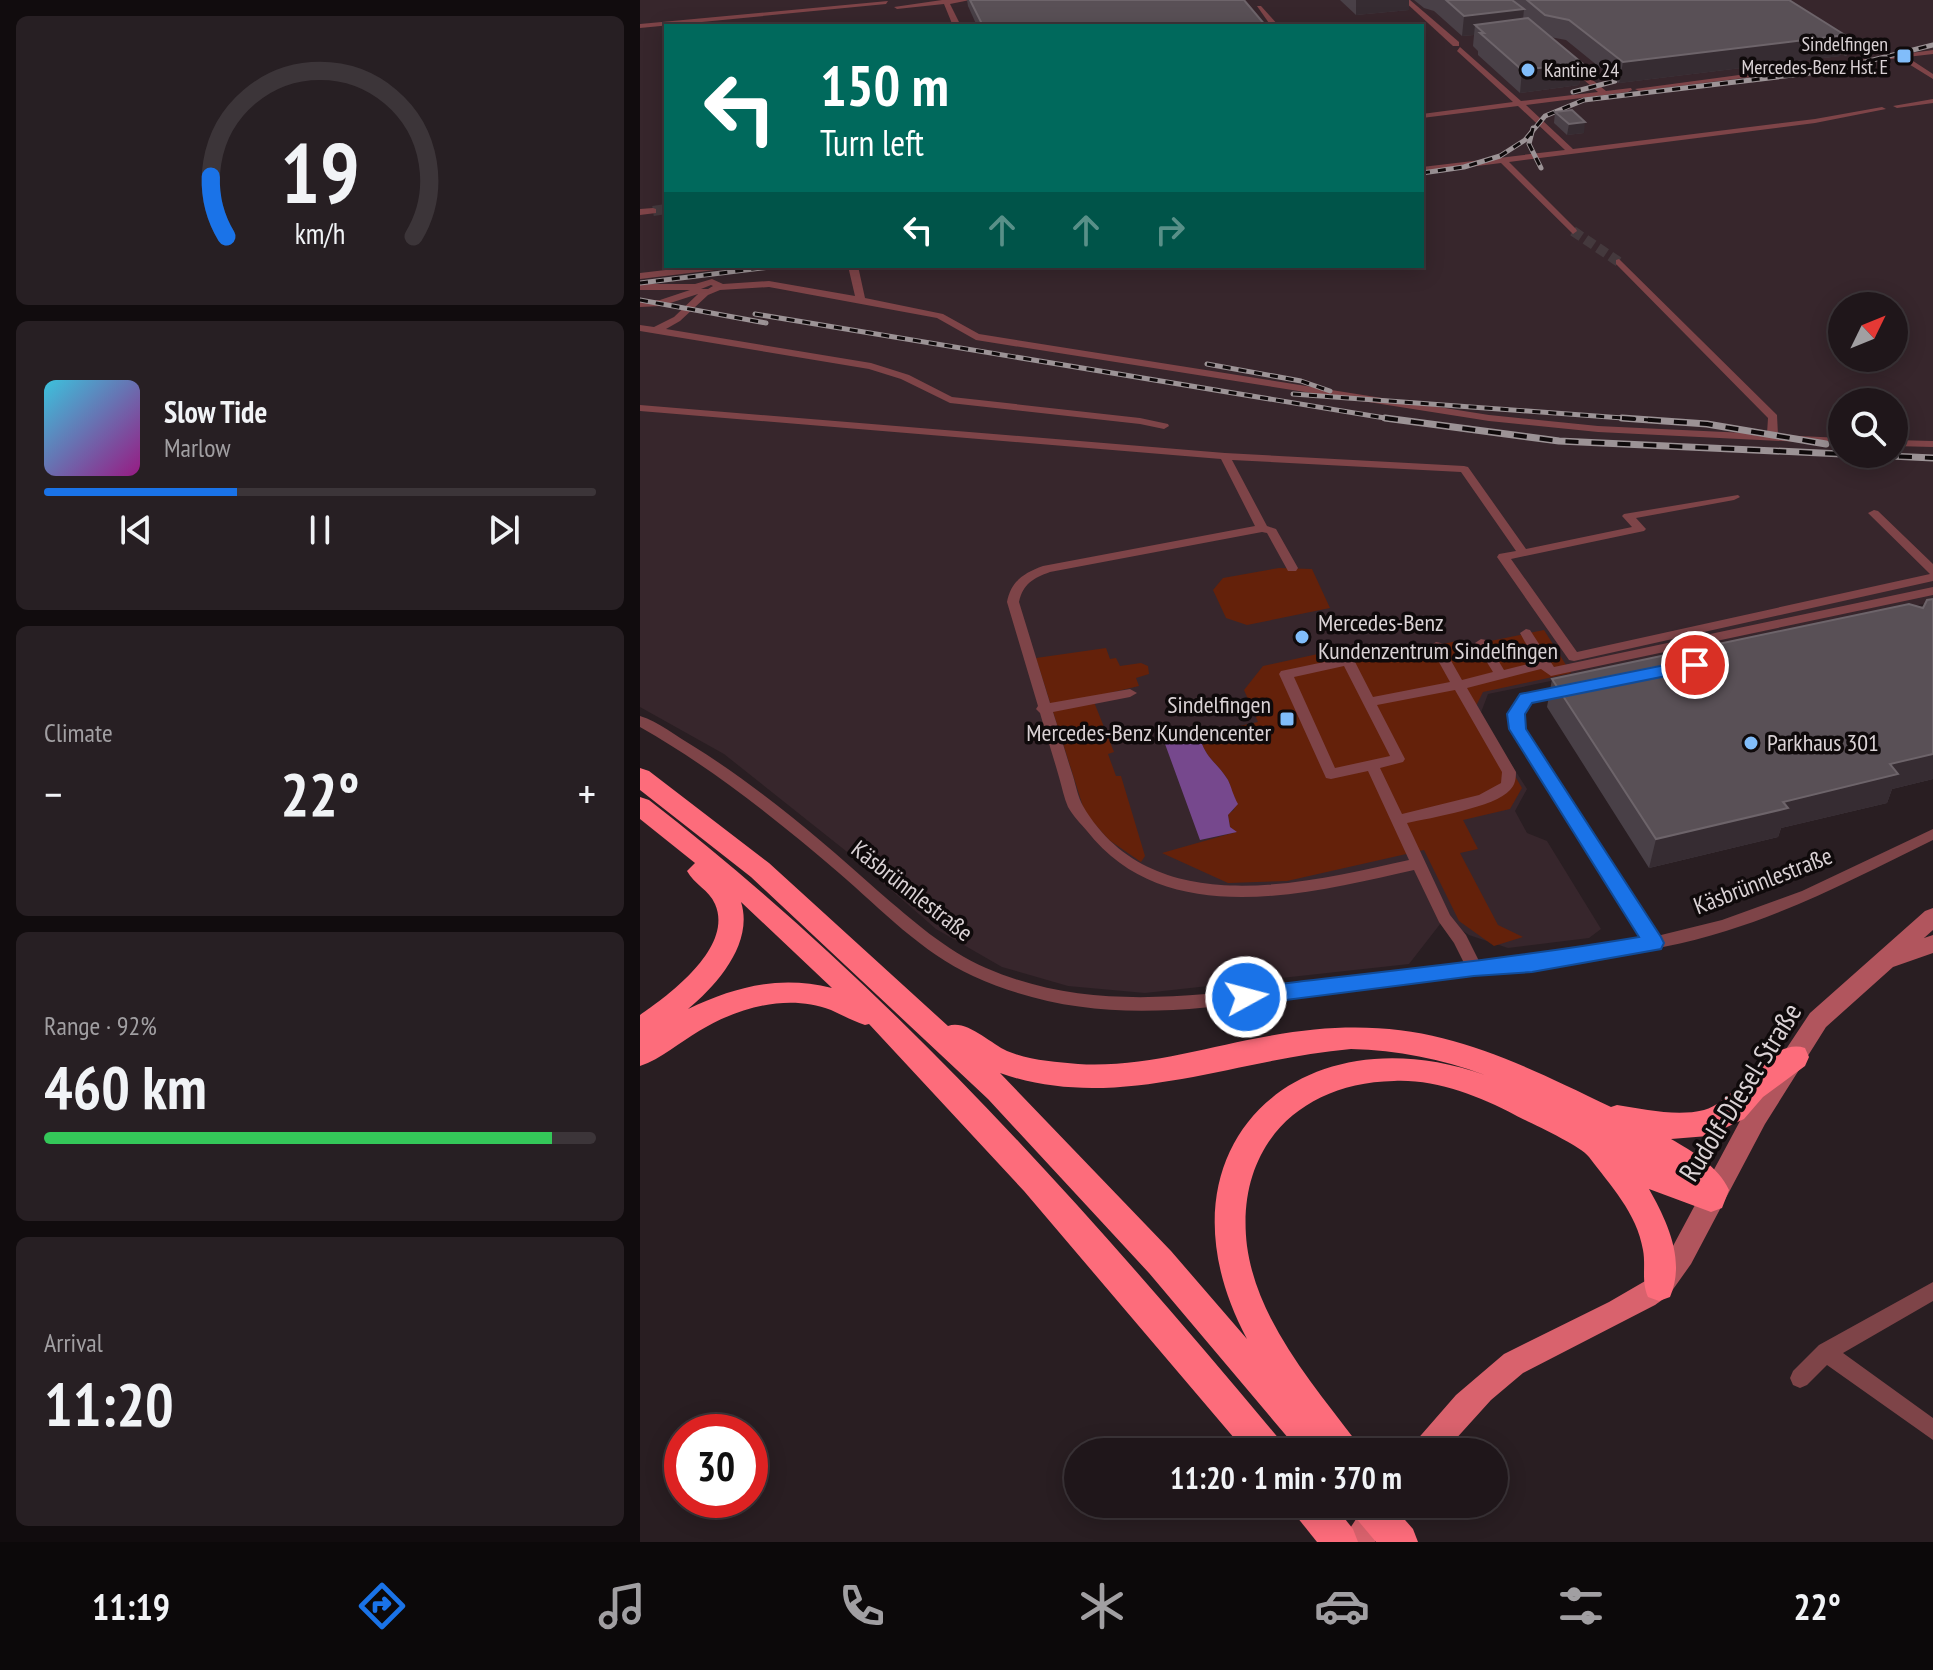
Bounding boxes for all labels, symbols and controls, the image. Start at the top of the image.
place label: Sindelfingen Mercedes-Benz Hst. E [1742,31,1888,80]
marker: Sindelfingen Mercedes-Benz Hst. E [1895,47,1913,65]
text: 150 m [820,49,949,121]
icon: left [688,56,792,160]
place label: Kantine 24 [1544,57,1619,83]
marker: Kantine 24 [1519,61,1537,79]
text: 19 [280,117,360,225]
text: Turn left [820,119,924,166]
icon: left [896,208,940,252]
icon: ahead [980,208,1024,252]
icon: ahead [1064,208,1108,252]
icon: right [1148,208,1192,252]
text: km/h [295,215,345,252]
north arrow [1828,292,1908,372]
map controls [1828,292,1908,468]
button: search [1828,388,1908,468]
text: Slow Tide [164,392,267,431]
text: Marlow [164,431,230,464]
icon: previous [114,508,158,552]
icon: pause [298,508,342,552]
icon: next [482,508,526,552]
place label: Mercedes-Benz Kundenzentrum Sindelfingen [1318,607,1558,666]
marker: Mercedes-Benz Kundenzentrum Sindelfingen [1293,628,1311,646]
pin [1661,631,1729,699]
icon: arrive [1673,643,1717,687]
place label: Sindelfingen Mercedes-Benz Kundencenter [1026,689,1271,748]
marker: Sindelfingen Mercedes-Benz Kundencenter [1278,710,1296,728]
text: Climate [44,716,113,749]
place label: Parkhaus 301 [1767,727,1879,758]
marker: Parkhaus 301 [1742,734,1760,752]
text: 22° [280,755,360,833]
text: − [44,765,62,822]
text: + [578,765,596,822]
street label: Käsbrünnlestraße [845,833,979,948]
street label: Käsbrünnlestraße [1689,840,1837,921]
position arrow [1204,955,1288,1039]
street label: Rudolf-Diesel-Straße [1670,996,1809,1188]
text: Range · 92% [44,1009,157,1042]
text: 460 km [44,1048,207,1126]
text: Arrival [44,1326,103,1359]
text: 11:20 [44,1365,174,1443]
speed limit sign: 30 [664,1414,768,1518]
text: 11:20 · 1 min · 370 m [1170,1458,1402,1497]
icon: directions [354,1578,410,1634]
icon: music [594,1578,650,1634]
icon: phone [834,1578,890,1634]
icon: climate [1074,1578,1130,1634]
icon: car [1314,1578,1370,1634]
icon: filters [1553,1578,1609,1634]
text: 11:19 [92,1583,170,1630]
text: 22° [1793,1583,1841,1630]

